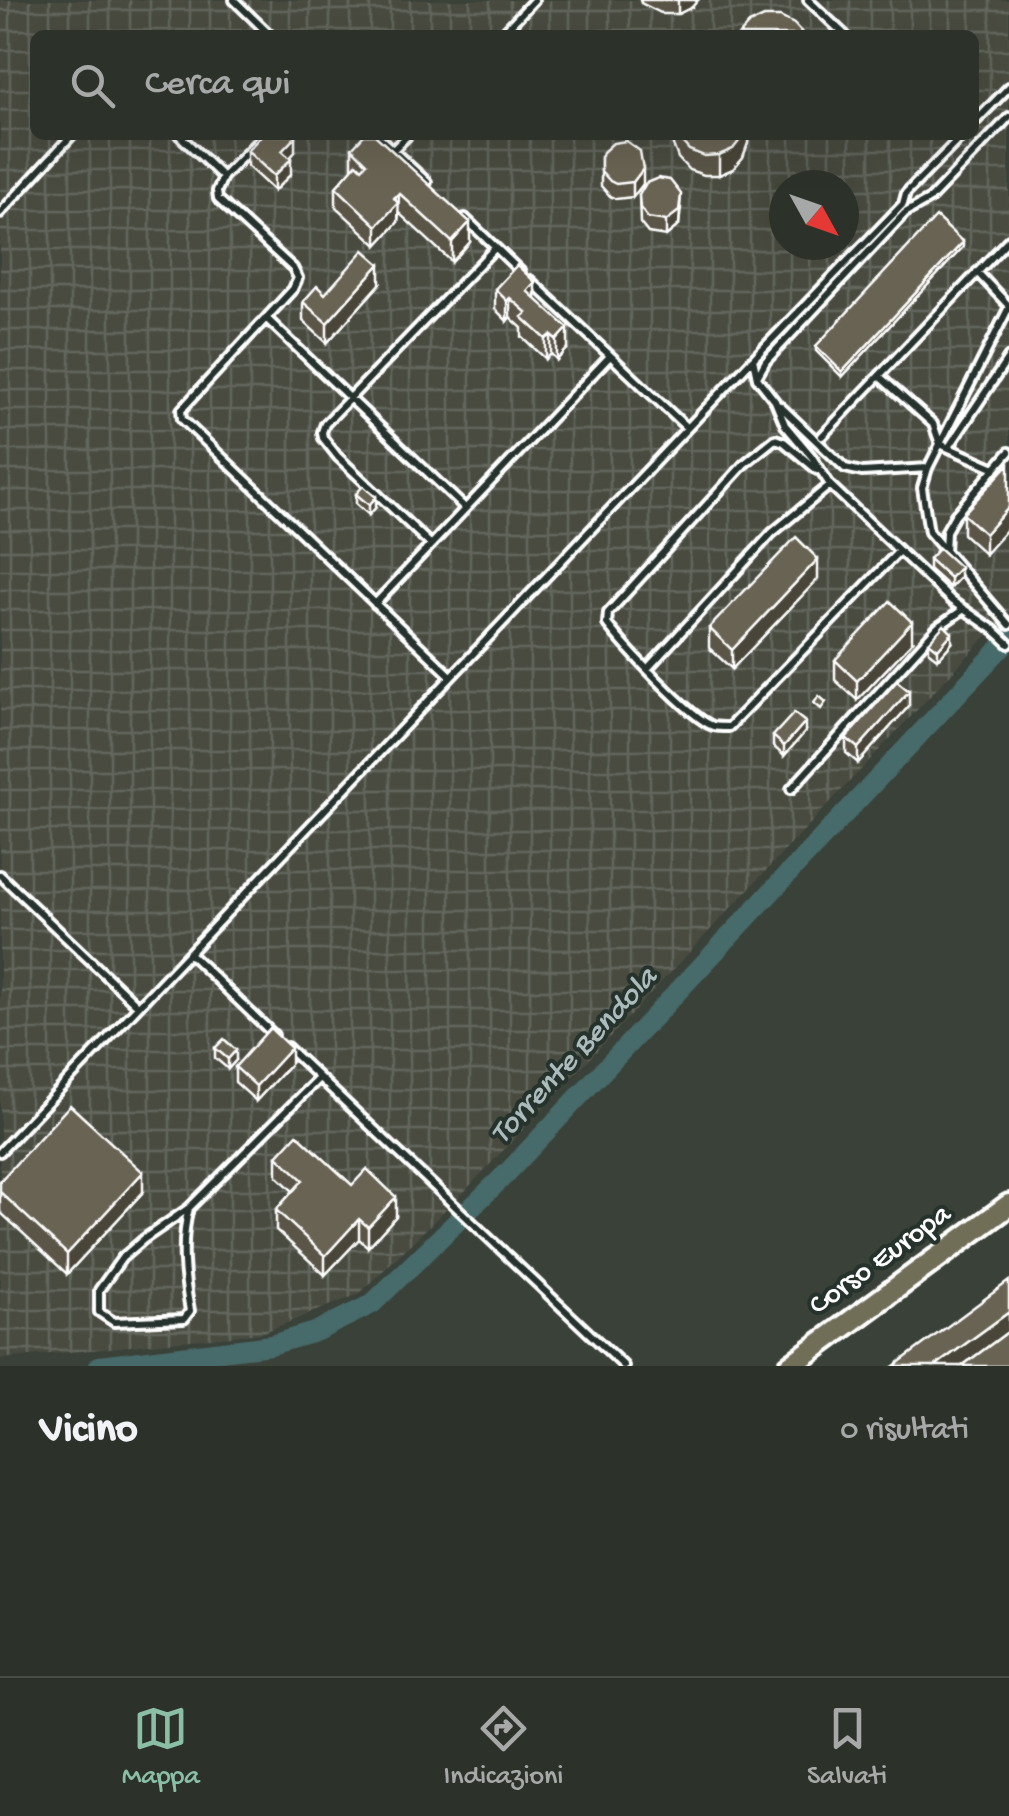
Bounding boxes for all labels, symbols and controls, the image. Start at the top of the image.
search box [30,30,979,140]
icon: search [65,58,120,113]
text: Cerca qui [145,63,290,107]
north arrow [769,170,859,260]
water label: Torrente Bendola [483,959,668,1154]
street label: Corso Europa [803,1197,960,1324]
text: Vicino [40,1407,138,1456]
text: 0 risultati [840,1412,969,1450]
tab: Mappa [122,1701,200,1794]
tab: Indicazioni [444,1701,563,1794]
tab: Salvati [807,1701,887,1794]

